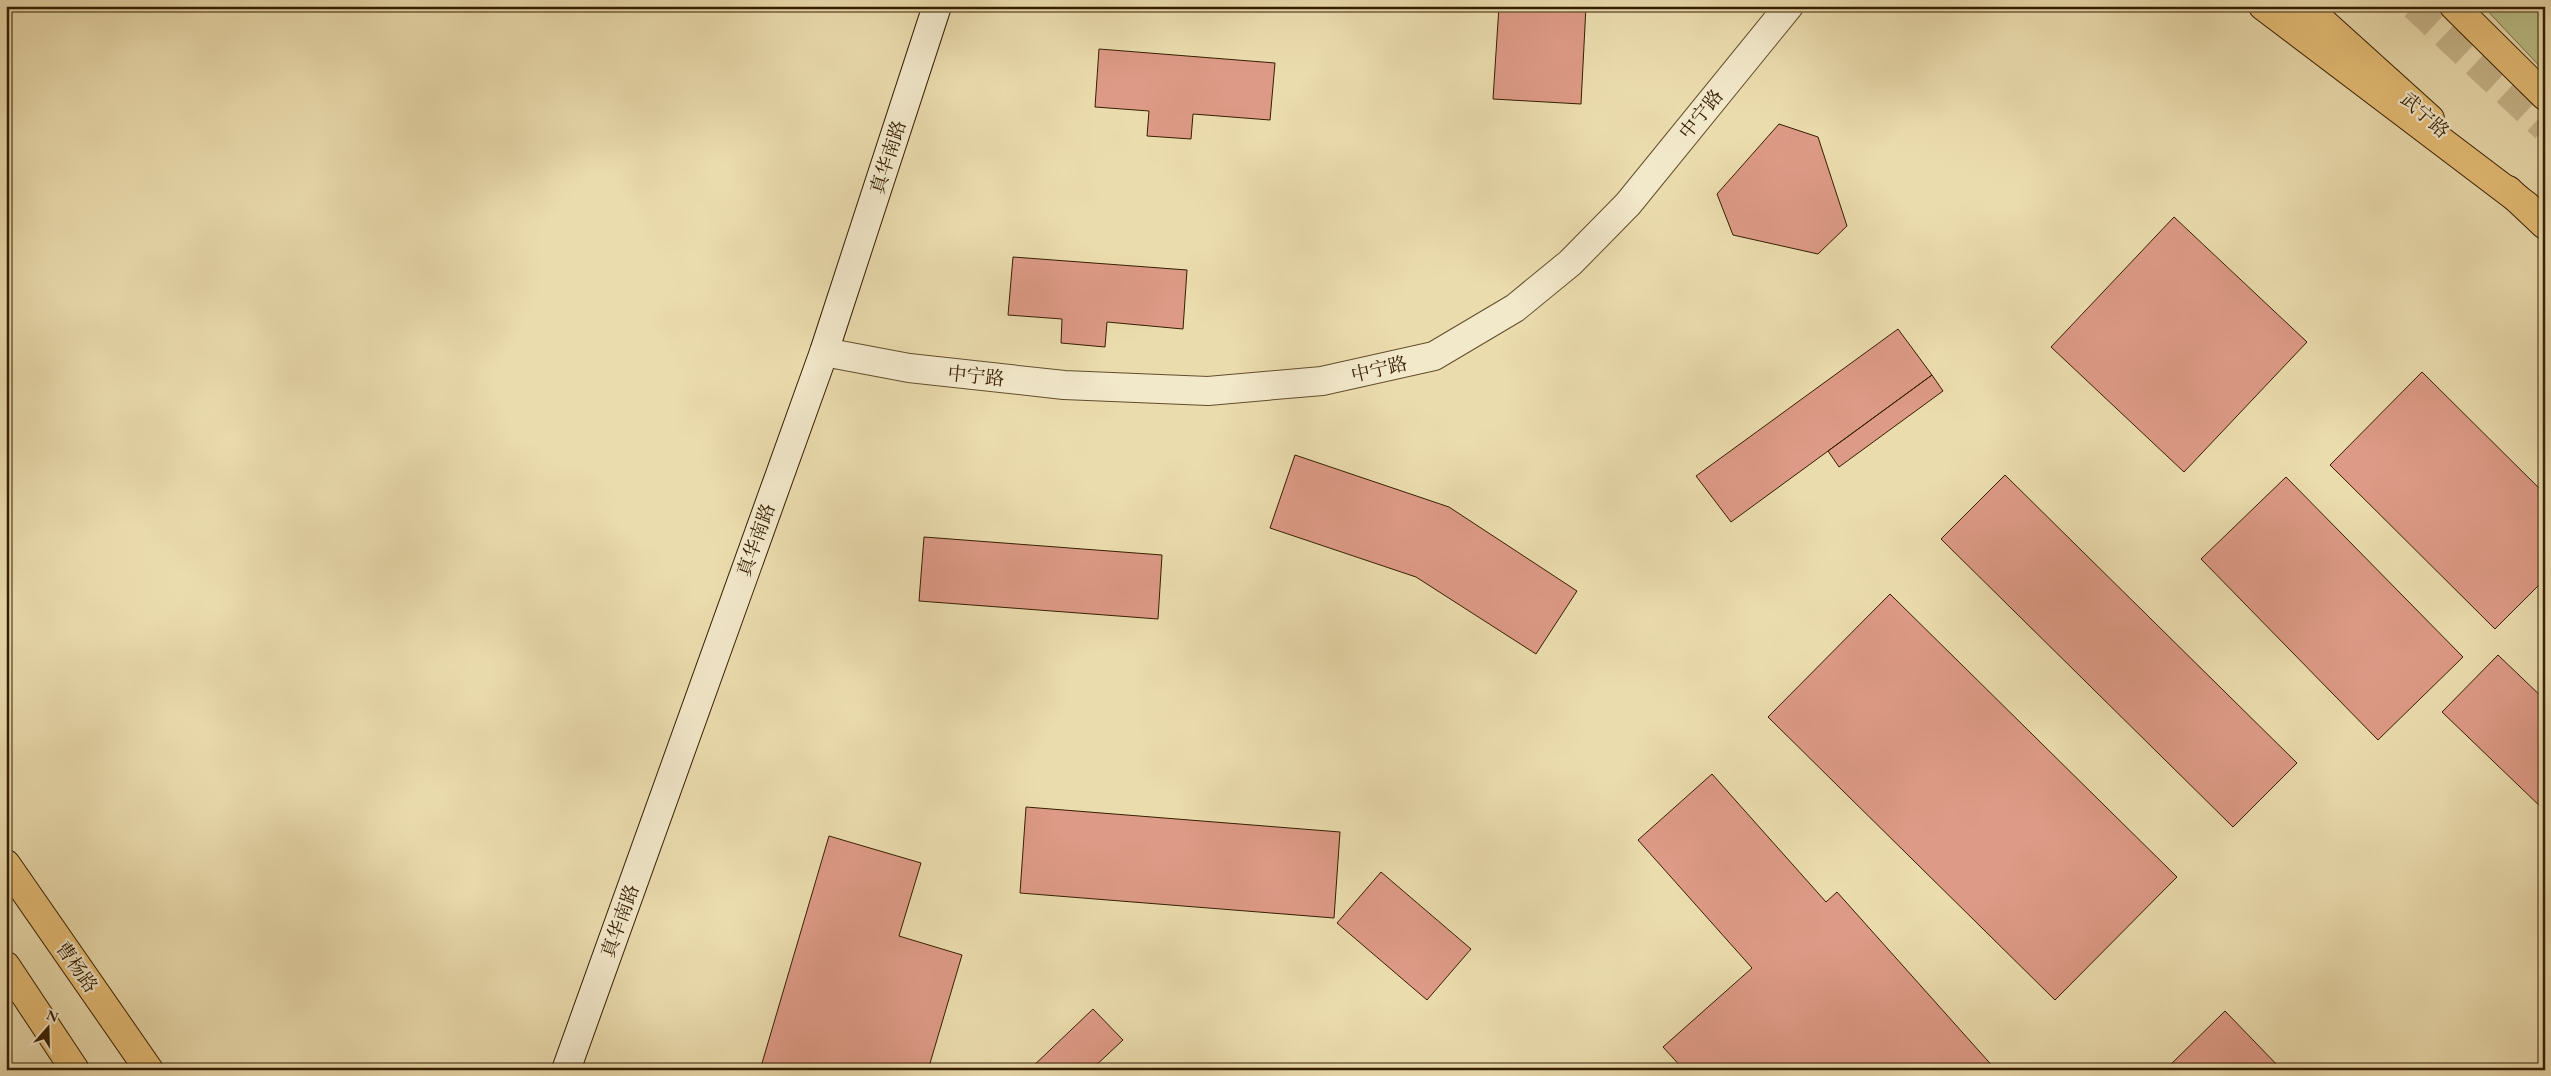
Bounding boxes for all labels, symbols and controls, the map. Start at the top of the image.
street label: 中宁路 [1673,84,1729,144]
street label: 武宁路 [2395,87,2455,143]
street label: 真华南路 [864,117,912,197]
street label: 中宁路 [1348,350,1410,388]
street label: 中宁路 [946,361,1006,391]
street label: 真华南路 [731,500,781,580]
street label: 真华南路 [595,881,645,961]
street label: 曹杨路 [50,936,104,998]
north arrow [22,1004,72,1054]
text: N [44,1005,61,1026]

